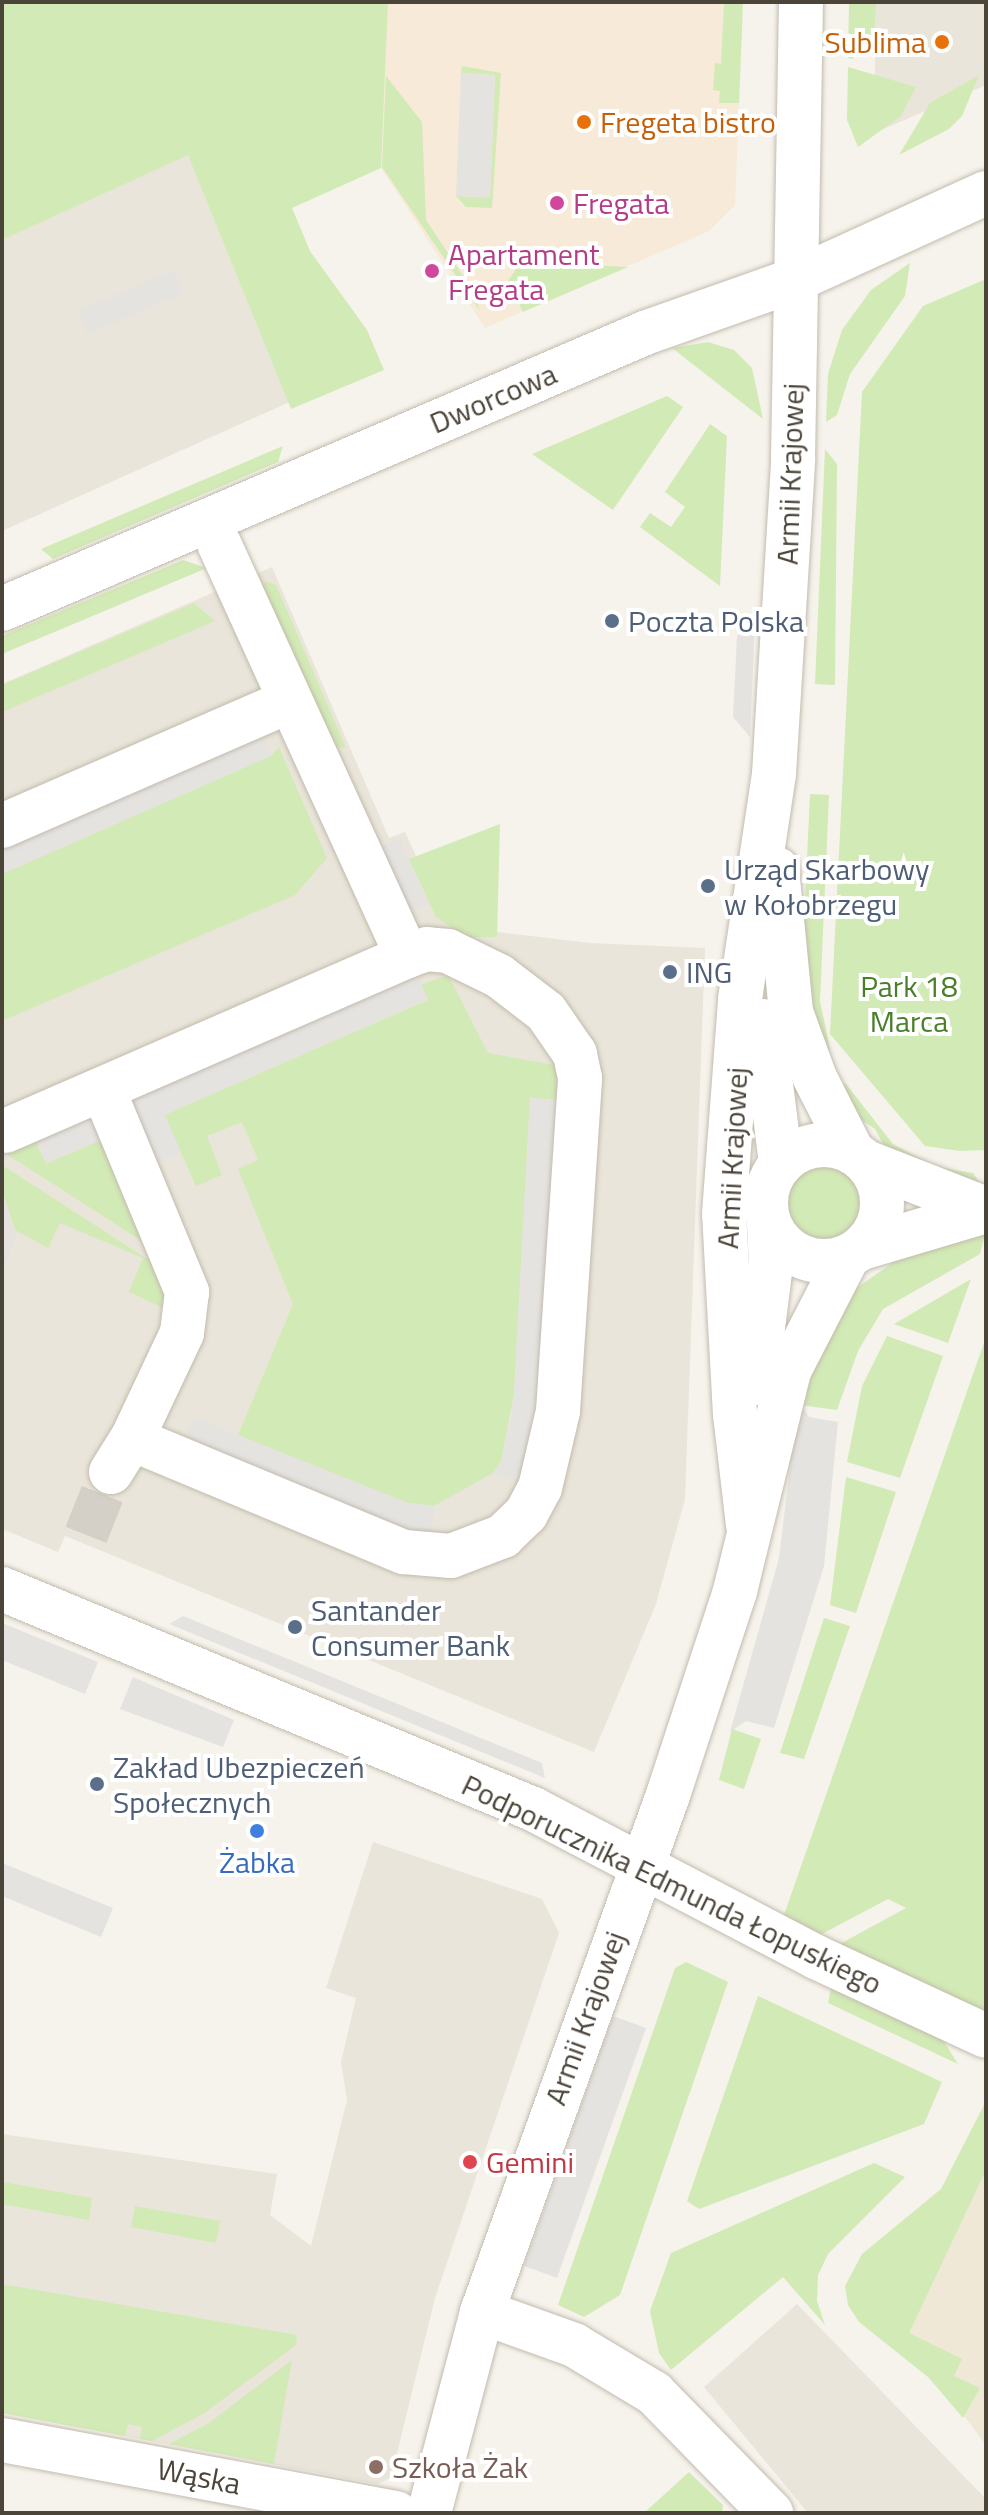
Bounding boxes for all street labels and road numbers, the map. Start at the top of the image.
street label: Dworcowa [424,355,562,441]
street label: Armii Krajowej [769,382,811,566]
street label: Armii Krajowej [709,1066,755,1250]
street label: Podporucznika Edmunda Łopuskiego [456,1766,888,2002]
street label: Armii Krajowej [537,1926,633,2110]
street label: Wąska [154,2450,244,2502]

